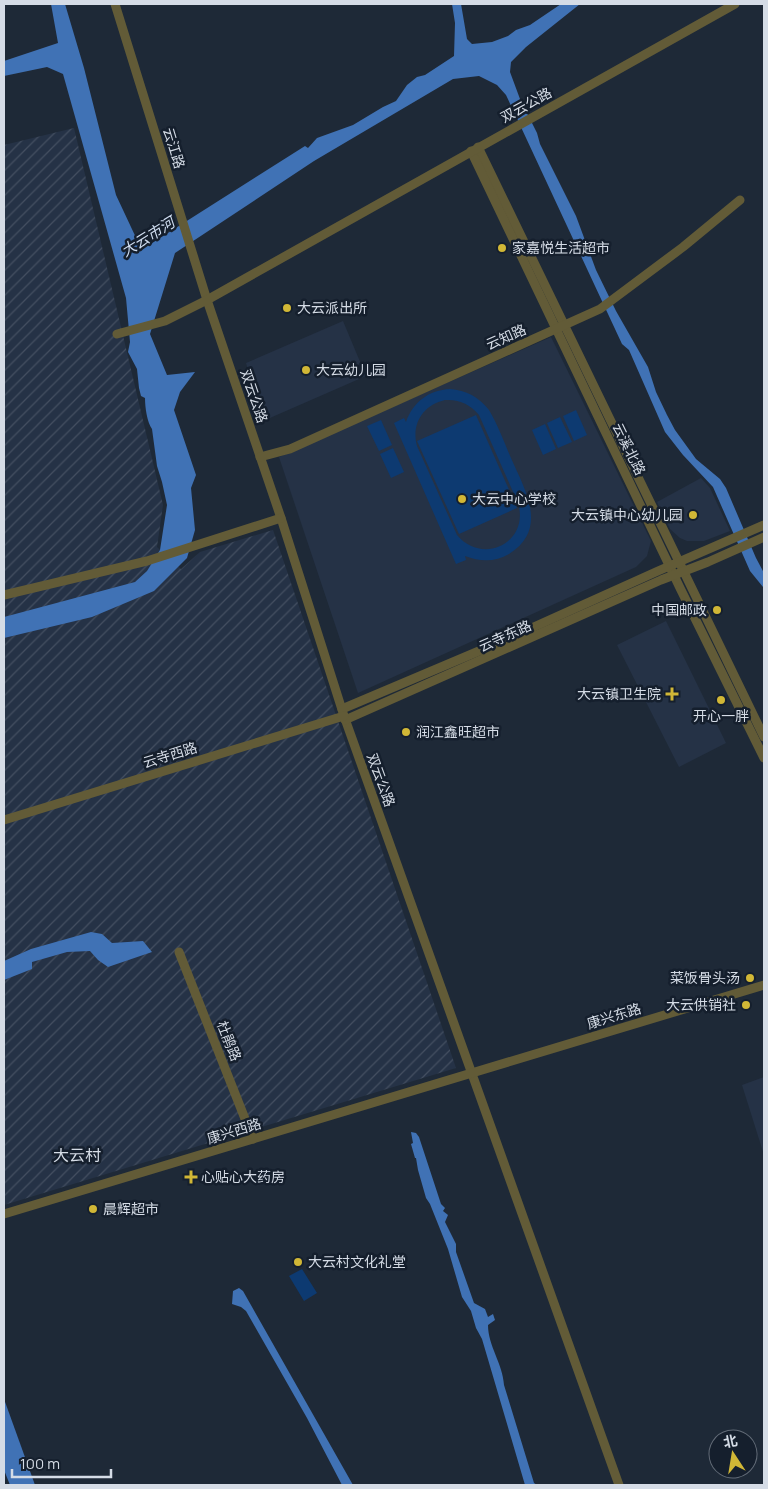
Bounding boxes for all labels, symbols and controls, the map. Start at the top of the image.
street label: 双云公路 [497,83,555,126]
street label: 云江路 [159,125,190,171]
water label: 大云市河 [117,210,181,261]
place label: 家嘉悦生活超市 [512,238,610,257]
marker: 家嘉悦生活超市 [496,242,508,254]
place label: 大云派出所 [297,298,367,317]
marker: 大云派出所 [281,302,293,314]
street label: 云知路 [483,319,529,354]
place label: 大云幼儿园 [316,360,386,379]
marker: 大云幼儿园 [300,364,312,376]
street label: 双云公路 [236,366,273,425]
street label: 云溪北路 [609,419,650,478]
place label: 大云中心学校 [472,489,556,508]
marker: 大云中心学校 [456,493,468,505]
place label: 大云镇中心幼儿园 [571,505,683,524]
marker: 大云镇中心幼儿园 [687,509,699,521]
place label: 中国邮政 [651,600,707,619]
marker: 中国邮政 [711,604,723,616]
street label: 云寺东路 [475,615,534,656]
place label: 大云镇卫生院 [577,684,661,703]
marker: 大云镇卫生院 [665,687,679,701]
marker: 开心一胖 [715,694,727,706]
place label: 开心一胖 [693,706,749,725]
place label: 润江鑫旺超市 [416,722,500,741]
marker: 润江鑫旺超市 [400,726,412,738]
street label: 云寺西路 [140,737,199,772]
street label: 双云公路 [363,750,400,809]
place label: 菜饭骨头汤 [670,968,740,987]
marker: 菜饭骨头汤 [744,972,756,984]
place label: 大云供销社 [666,995,736,1014]
street label: 康兴东路 [584,998,643,1033]
marker: 大云供销社 [740,999,752,1011]
street label: 杜鹃路 [213,1018,246,1064]
street label: 康兴西路 [204,1113,263,1148]
district label: 大云村 [53,1144,101,1166]
place label: 心贴心大药房 [201,1167,285,1186]
marker: 心贴心大药房 [185,1171,197,1183]
place label: 晨辉超市 [103,1199,159,1218]
marker: 晨辉超市 [87,1203,99,1215]
place label: 大云村文化礼堂 [308,1252,406,1271]
marker: 大云村文化礼堂 [292,1256,304,1268]
north arrow [708,1429,758,1479]
text: 北 [721,1430,739,1452]
scale bar [12,1446,111,1478]
text: 100 m [20,1453,60,1474]

